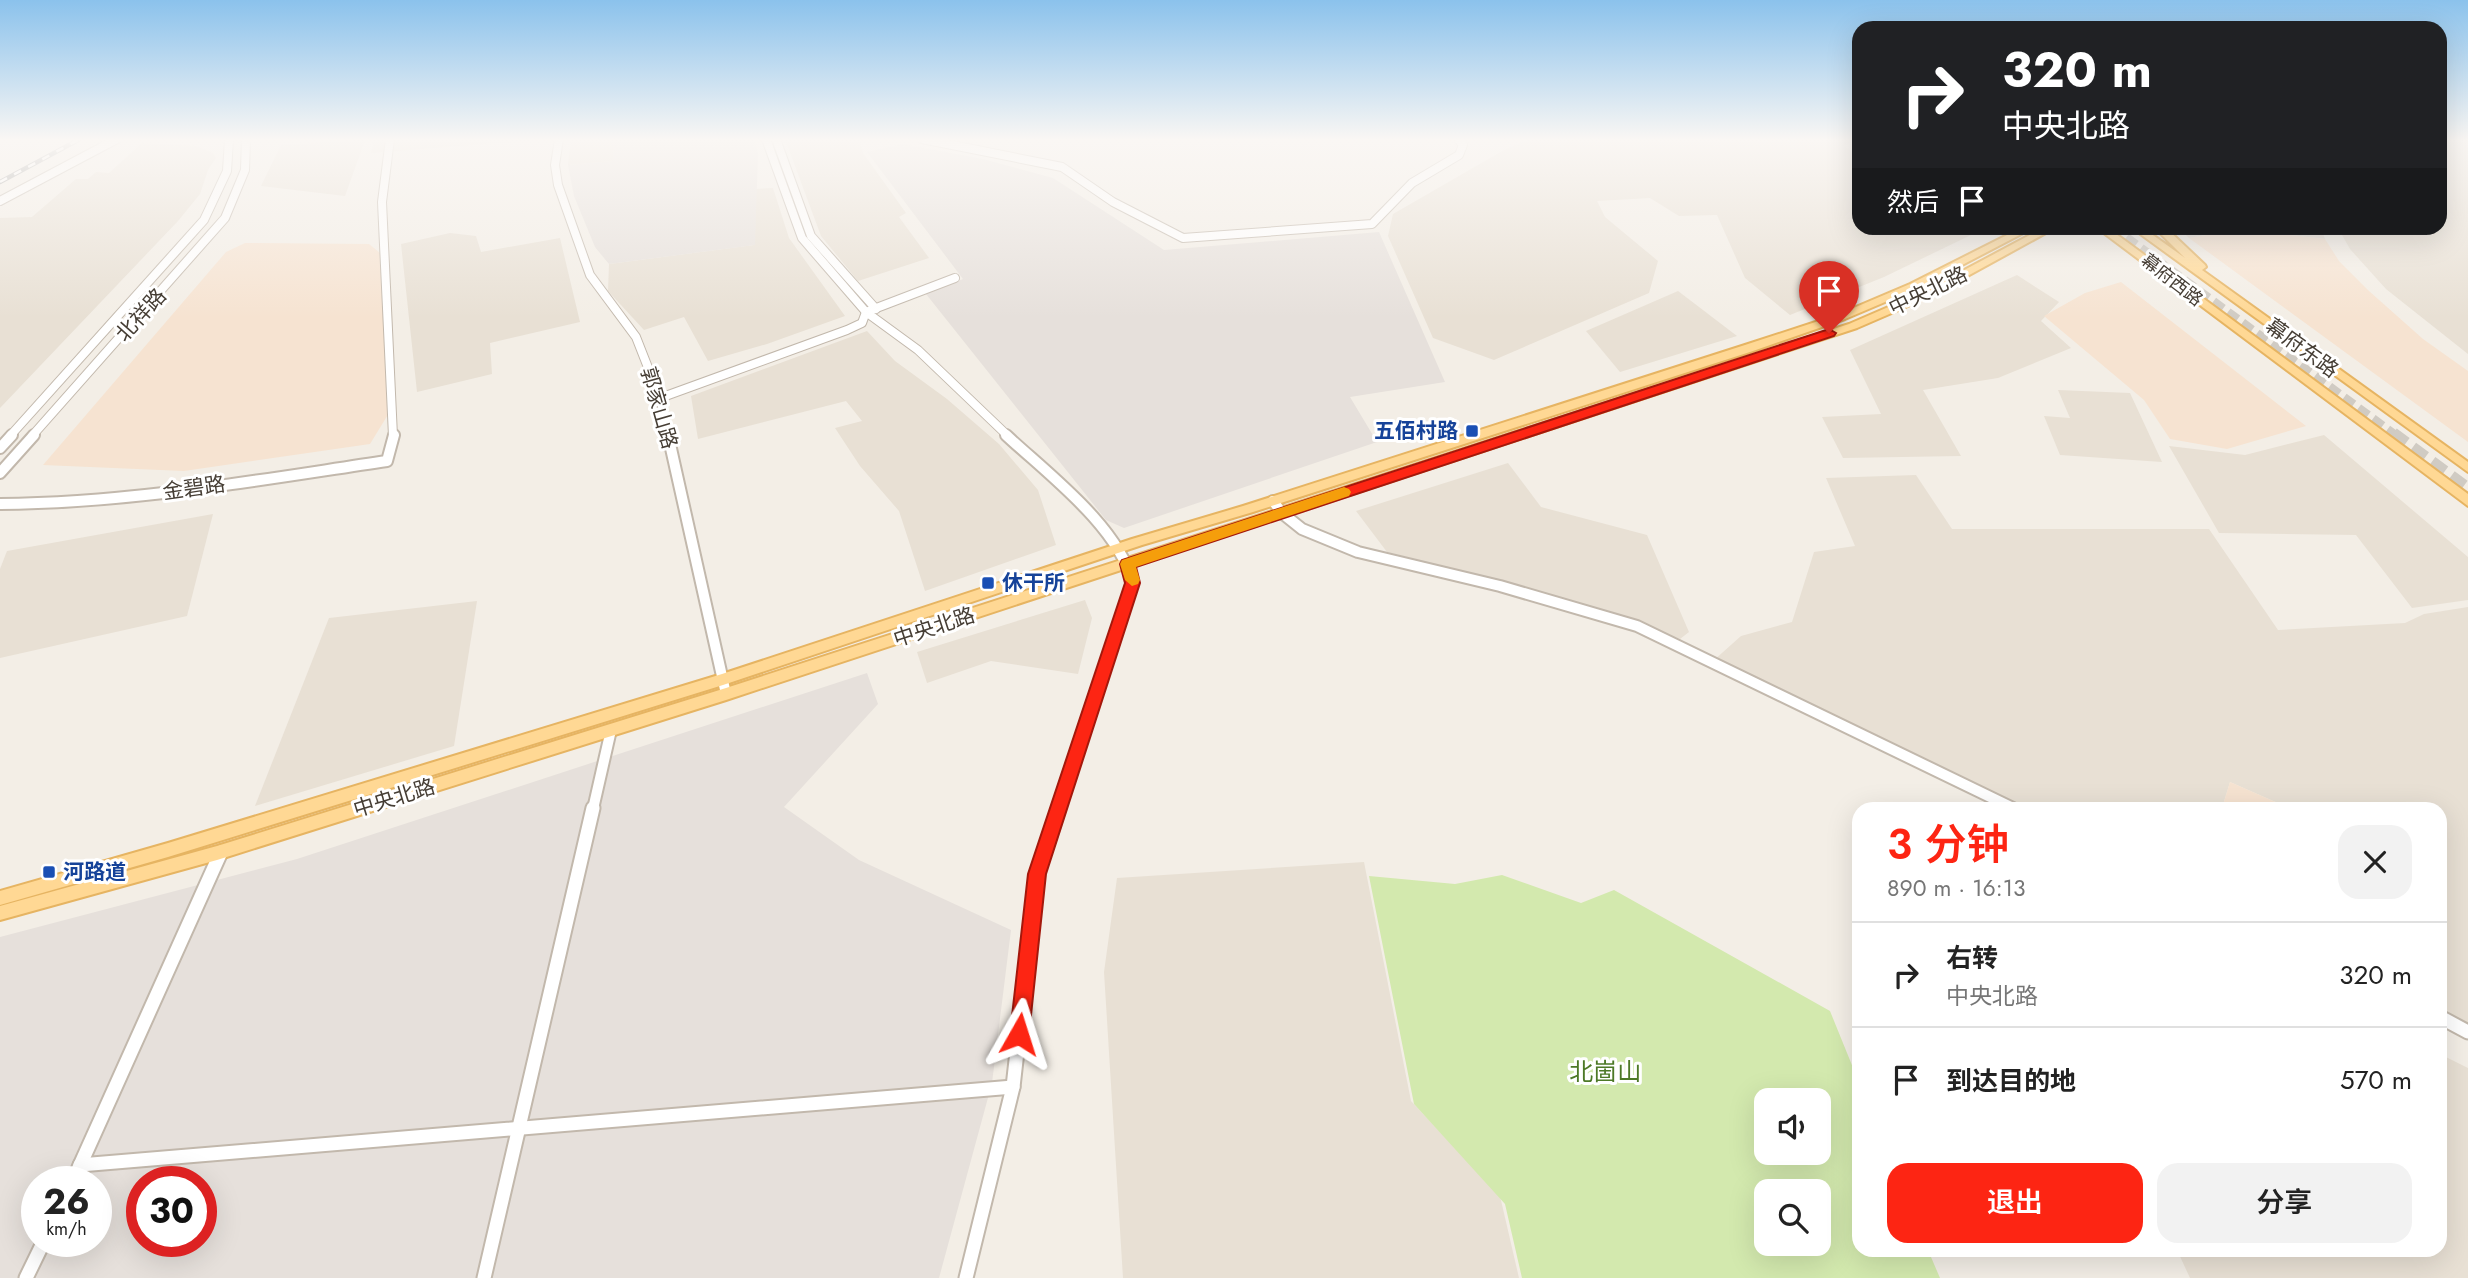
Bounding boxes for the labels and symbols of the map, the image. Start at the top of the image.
street label: 幕府西路 [2136,248,2208,312]
street label: 中央北路 [1884,259,1972,323]
pin [1799,261,1859,333]
street label: 北祥路 [109,282,173,348]
street label: 幕府东路 [2259,311,2345,385]
street label: 郭家山路 [633,363,685,453]
place label: 五佰村路 [1374,416,1458,446]
marker: 五佰村路 [1464,423,1480,439]
street label: 金碧路 [161,469,227,507]
place label: 休干所 [1002,568,1065,598]
marker: 休干所 [980,575,996,591]
street label: 中央北路 [889,600,979,654]
street label: 中央北路 [349,771,439,825]
place label: 河路道 [63,857,126,887]
marker: 河路道 [41,864,57,880]
position arrow [982,997,1056,1071]
park label: 北崮山 [1569,1054,1641,1089]
speed limit sign: 30 [126,1166,217,1257]

